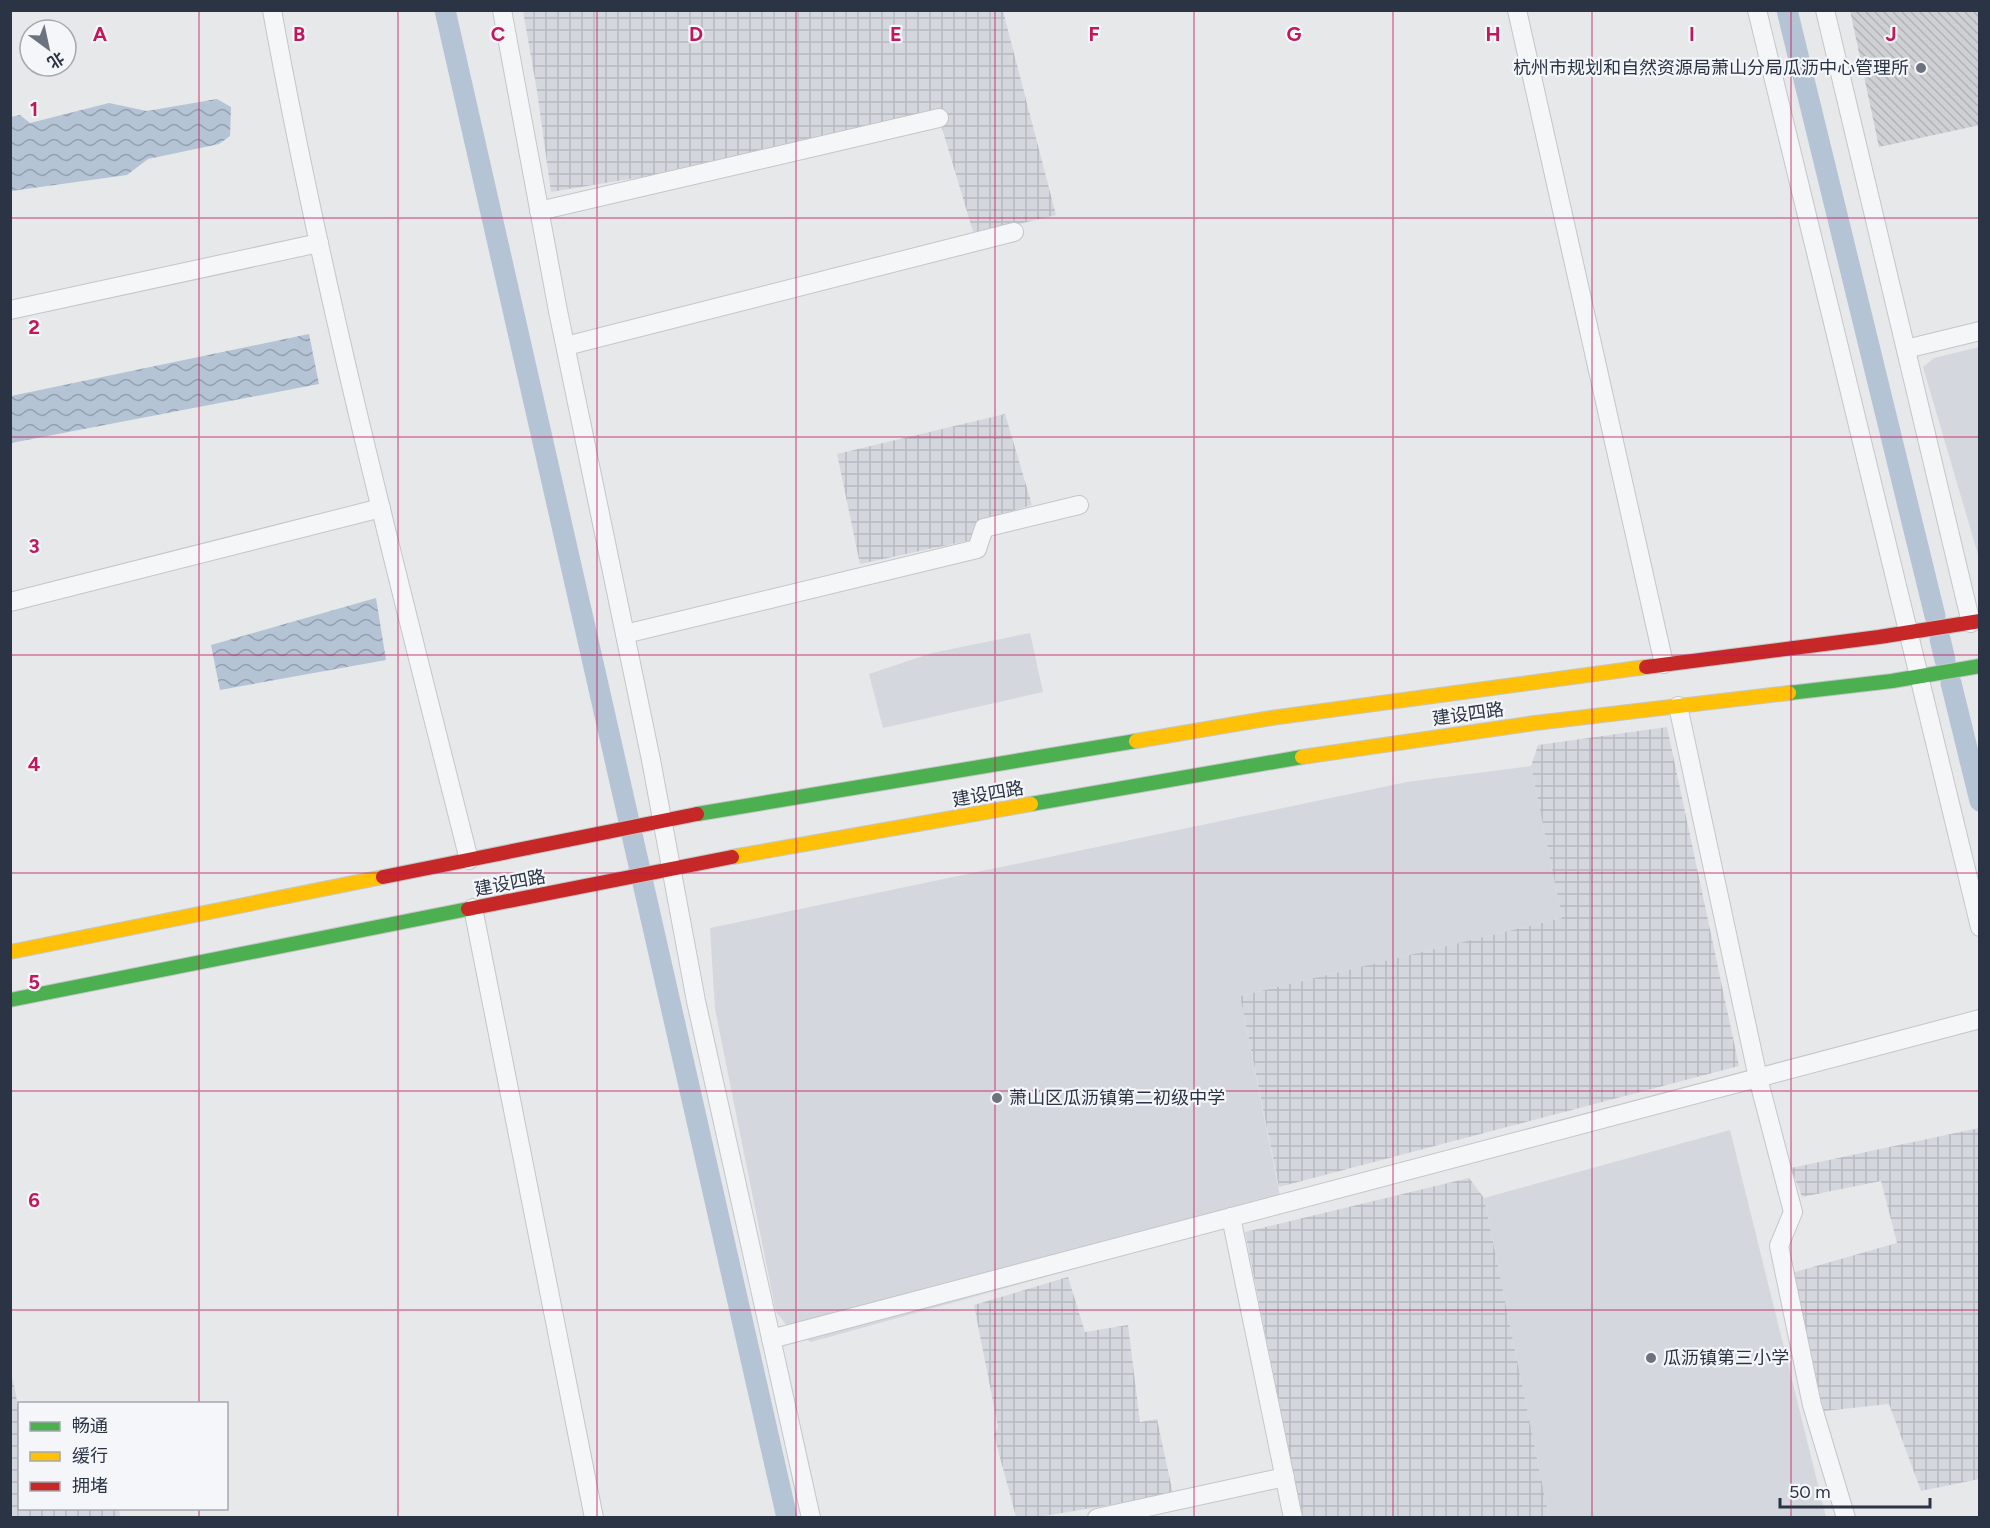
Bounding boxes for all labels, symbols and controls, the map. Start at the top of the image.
north arrow [18,18,78,78]
text: A [93,22,108,46]
text: B [293,22,305,46]
text: C [491,22,505,46]
text: D [689,22,703,46]
text: E [890,22,902,46]
text: F [1088,22,1100,46]
text: G [1287,22,1302,46]
text: H [1486,22,1501,46]
text: I [1689,22,1695,46]
text: J [1885,22,1897,46]
text: 北 [44,48,68,72]
place label: 杭州市规划和自然资源局萧山分局瓜沥中心管理所 [1513,57,1909,79]
marker: 杭州市规划和自然资源局萧山分局瓜沥中心管理所 [1914,61,1928,75]
text: 1 [30,97,38,121]
text: 2 [28,315,40,339]
text: 3 [28,534,40,558]
street label: 建设四路 [1431,698,1505,730]
text: 4 [28,752,41,776]
street label: 建设四路 [951,777,1025,811]
street label: 建设四路 [473,865,547,901]
text: 5 [28,970,40,994]
place label: 萧山区瓜沥镇第二初级中学 [1009,1087,1225,1109]
marker: 萧山区瓜沥镇第二初级中学 [990,1091,1004,1105]
text: 6 [28,1188,40,1212]
place label: 瓜沥镇第三小学 [1663,1347,1789,1369]
marker: 瓜沥镇第三小学 [1644,1351,1658,1365]
legend [18,1402,228,1510]
text: 畅通 [72,1415,108,1437]
text: 缓行 [72,1445,108,1467]
scale bar [1780,1471,1930,1509]
text: 拥堵 [72,1475,108,1497]
text: 50 m [1789,1481,1831,1503]

